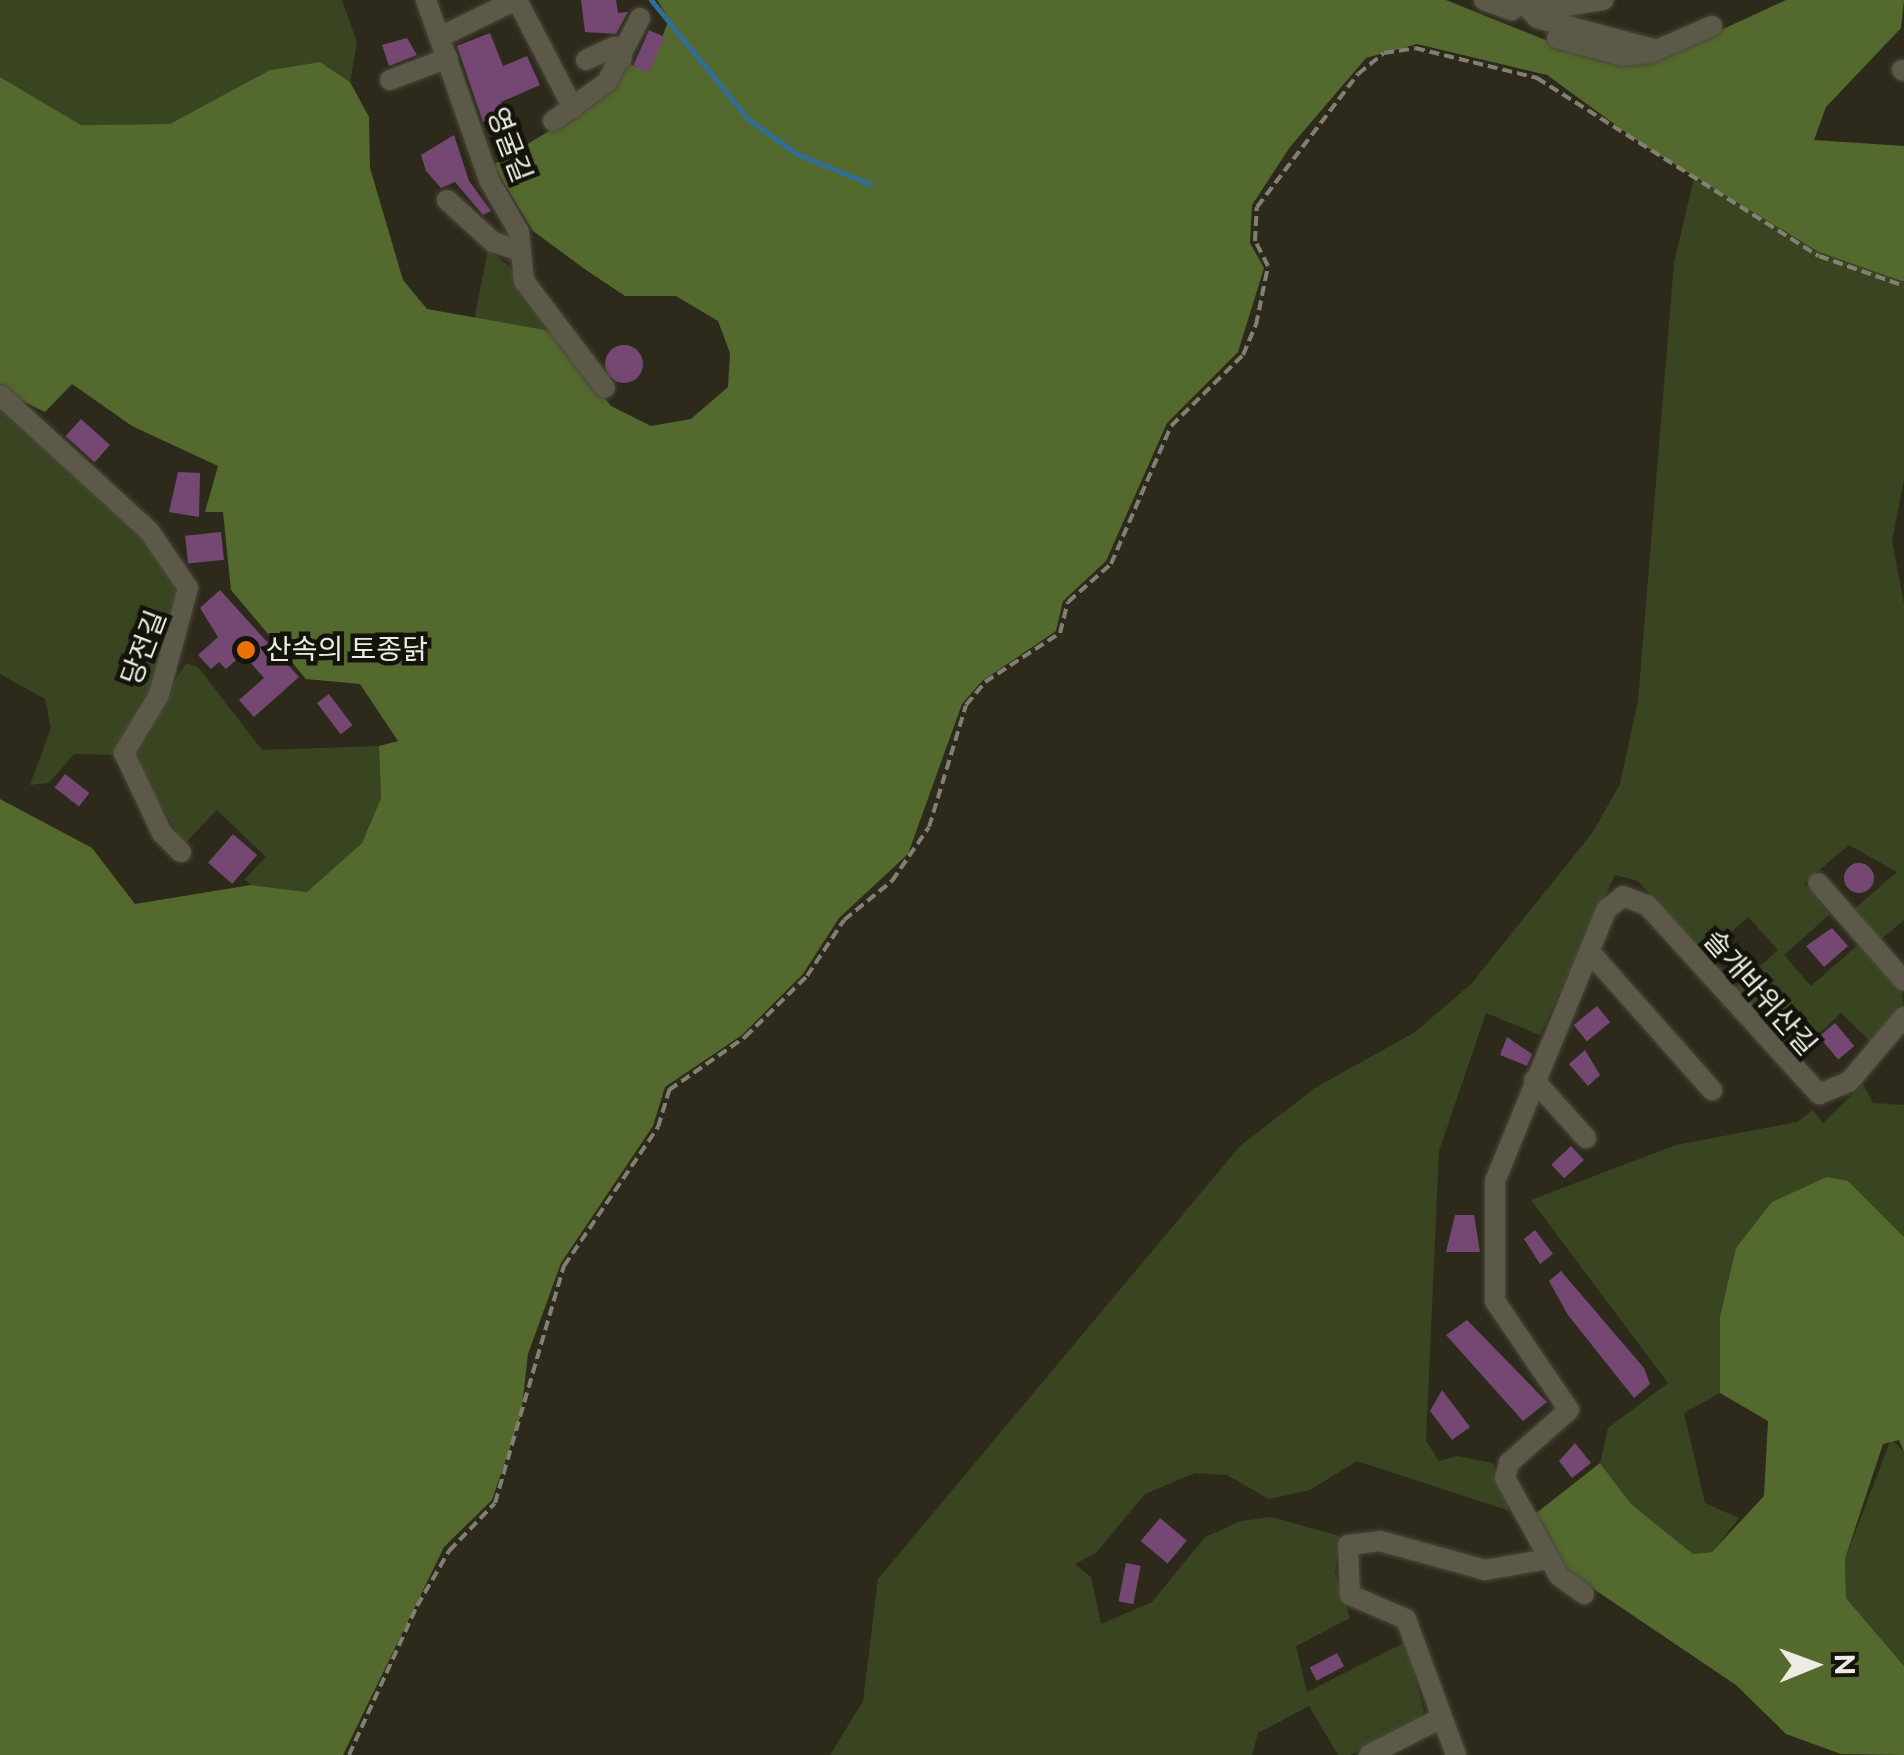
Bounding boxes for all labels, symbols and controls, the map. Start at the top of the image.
street label: 영굴길 [479,103,539,187]
street label: 당전길 [114,606,174,690]
place label: 산속의 토종닭 [266,633,428,667]
marker: 산속의 토종닭 [235,639,257,661]
street label: 솔개바위산길 [1697,924,1823,1062]
north arrow [1764,1615,1864,1715]
text: N [1828,1653,1861,1675]

